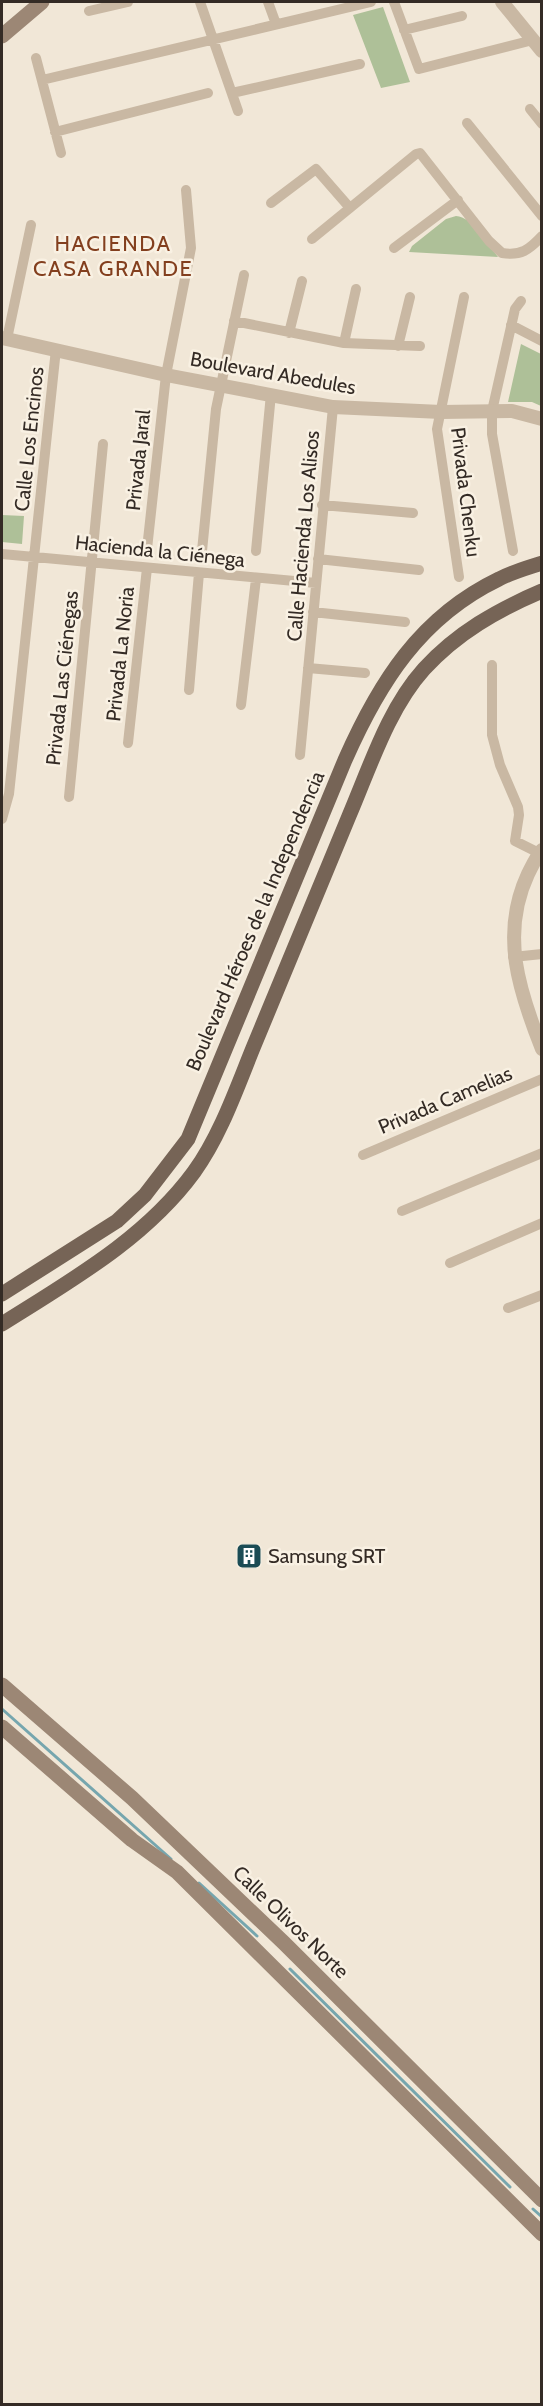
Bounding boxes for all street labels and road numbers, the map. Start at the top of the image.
street label: Boulevard Abedules [188,347,358,399]
street label: Calle Los Encinos [9,365,49,513]
street label: Privada Jaral [121,408,155,512]
street label: Privada Chenku [446,426,486,558]
street label: Calle Hacienda Los Alisos [282,429,324,643]
street label: Hacienda la Ciénega [74,530,247,572]
street label: Privada La Noria [101,585,139,723]
street label: Privada Las Ciénegas [41,589,83,767]
street label: Boulevard Héroes de la Independencia [181,767,329,1075]
street label: Privada Camelias [375,1061,515,1139]
street label: Calle Olivos Norte [228,1861,354,1983]

